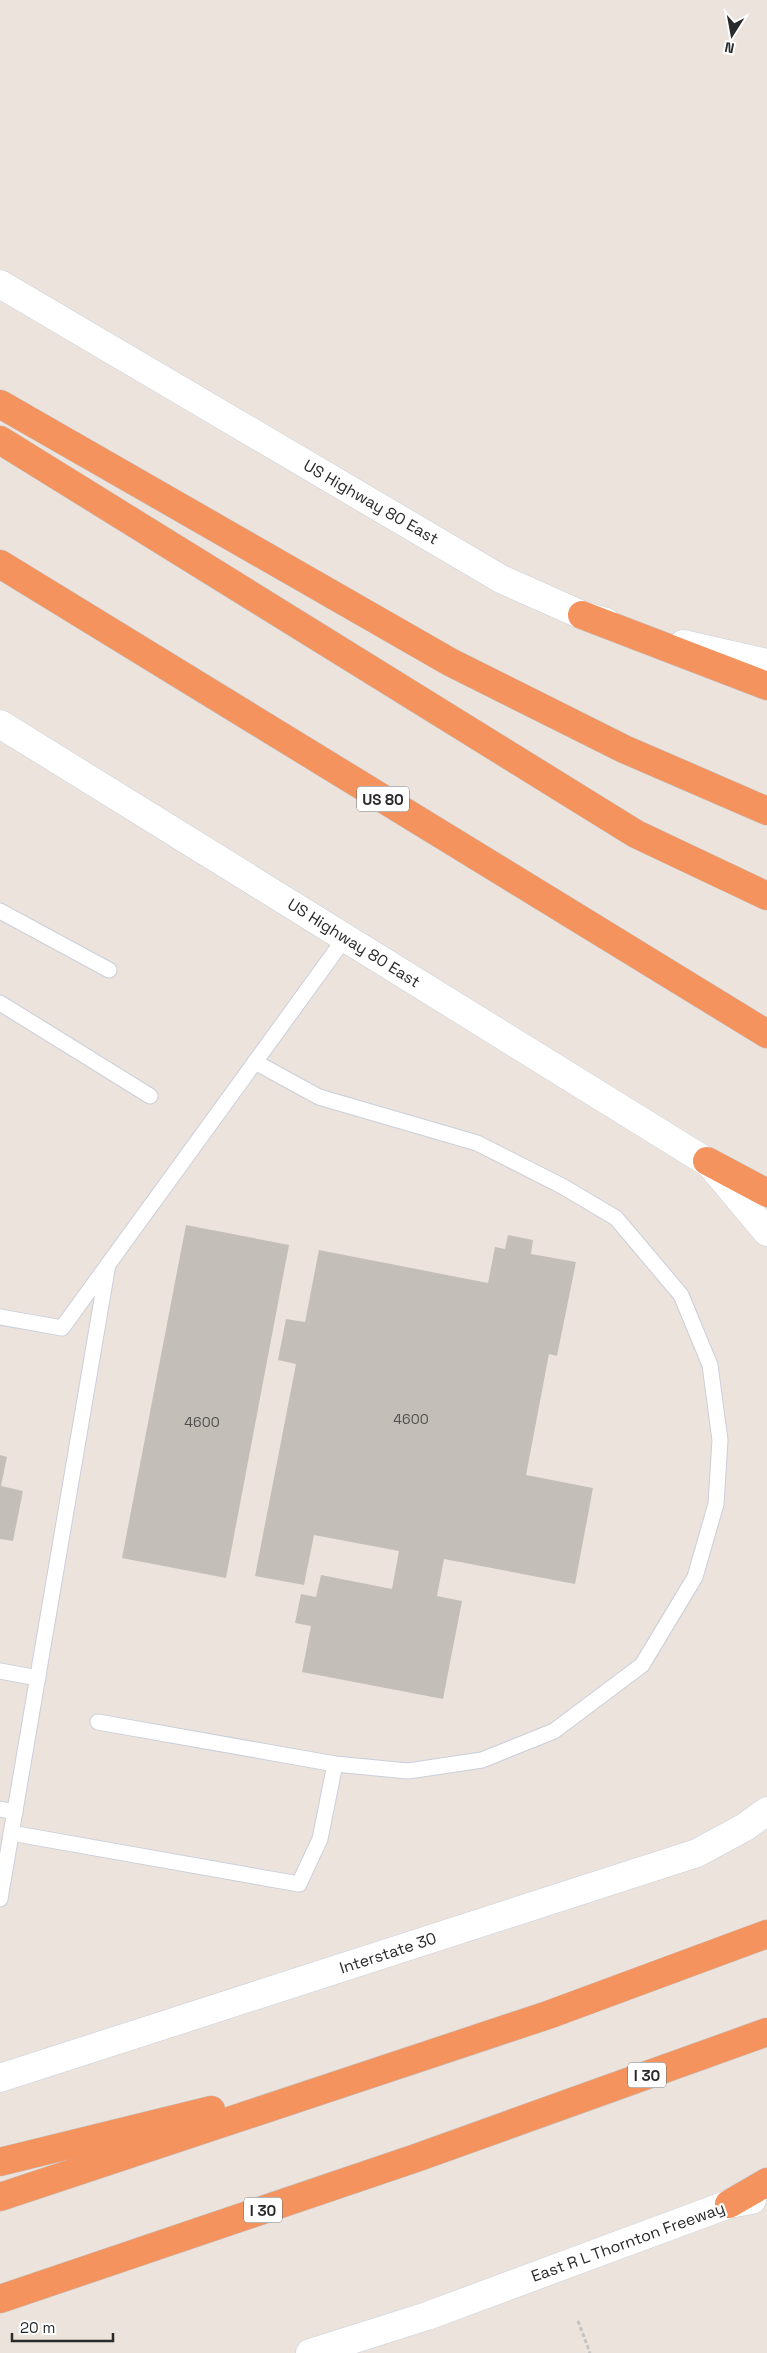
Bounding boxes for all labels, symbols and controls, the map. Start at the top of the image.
north arrow [707,10,757,60]
text: N [723,38,736,57]
street label: US Highway 80 East [300,455,442,549]
road number: US 80 [357,786,409,812]
street label: US Highway 80 East [284,894,424,992]
house number: 4600 [393,1410,429,1428]
house number: 4600 [184,1413,220,1431]
street label: Interstate 30 [337,1927,439,1979]
road number: I 30 [628,2062,666,2088]
street label: East R L Thornton Freeway [528,2197,728,2287]
road number: I 30 [244,2198,282,2222]
scale bar [12,2310,114,2342]
text: 20 m [20,2318,55,2337]

